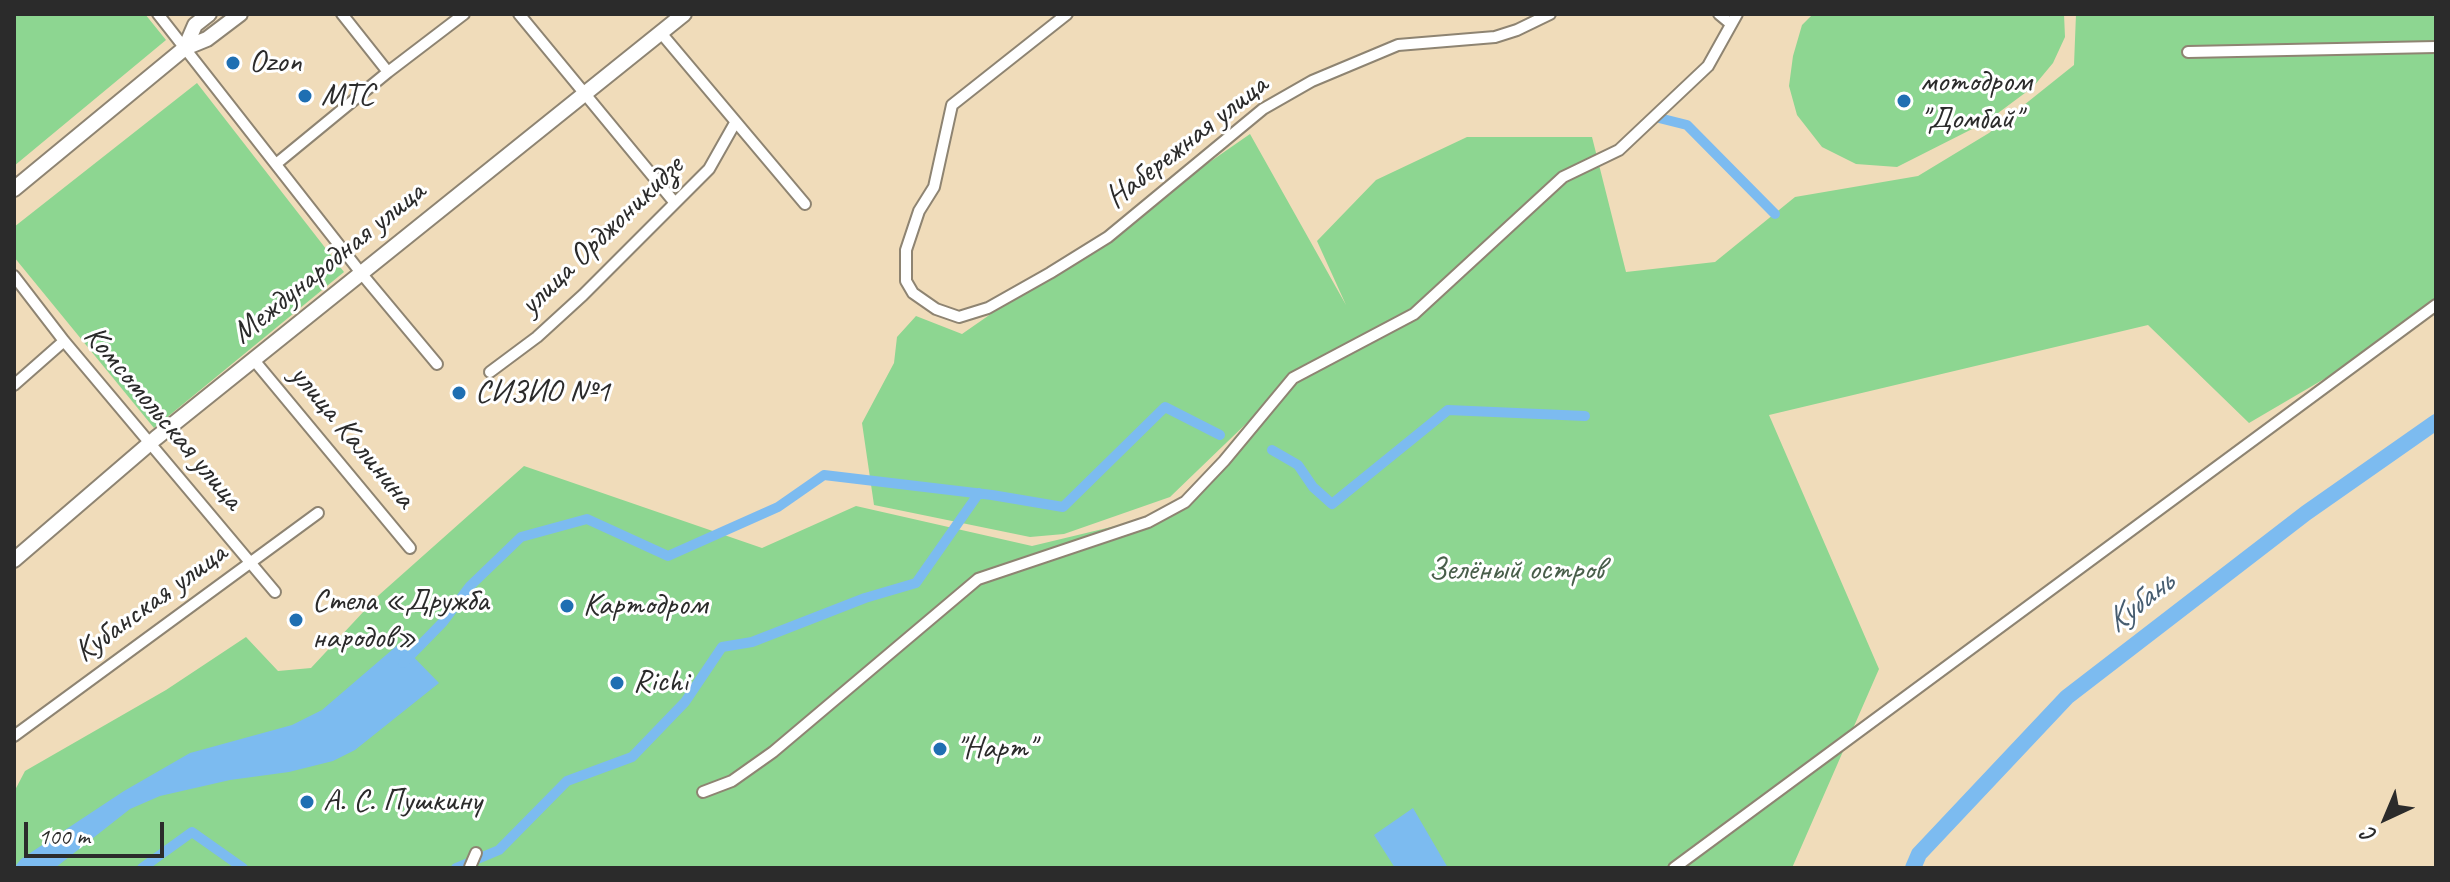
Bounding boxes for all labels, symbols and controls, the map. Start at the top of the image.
place label: Ozon [249,44,302,82]
marker: Ozon [224,54,242,72]
place label: мотодром "Домбай" [1920,64,2031,139]
street label: Набережная улица [1098,67,1276,217]
place label: МТС [321,77,374,115]
marker: МТС [296,87,314,105]
marker: мотодром "Домбай" [1895,92,1913,110]
street label: улица Орджоникидзе [512,148,692,324]
street label: Международная улица [224,173,434,353]
street label: Комсомольская улица [75,318,251,518]
street label: улица Калинина [281,357,423,517]
place label: СИЗИО №1 [475,374,610,412]
marker: СИЗИО №1 [450,384,468,402]
street label: Кубанская улица [67,535,235,671]
park label: Зелёный остров [1428,552,1604,590]
water label: Кубань [2098,564,2182,642]
place label: Стела «Дружба народов» [312,583,489,658]
place label: Картодром [583,587,707,625]
marker: Картодром [558,597,576,615]
marker: Стела «Дружба народов» [287,611,305,629]
place label: Richi [633,664,688,702]
marker: Richi [608,674,626,692]
place label: "Нарт" [956,730,1035,768]
marker: "Нарт" [931,740,949,758]
north arrow [2346,778,2426,858]
place label: А. С. Пушкину [323,783,482,821]
marker: А. С. Пушкину [298,793,316,811]
scale bar [28,806,168,856]
text: 100 m [38,821,90,851]
text: С [2356,821,2383,849]

